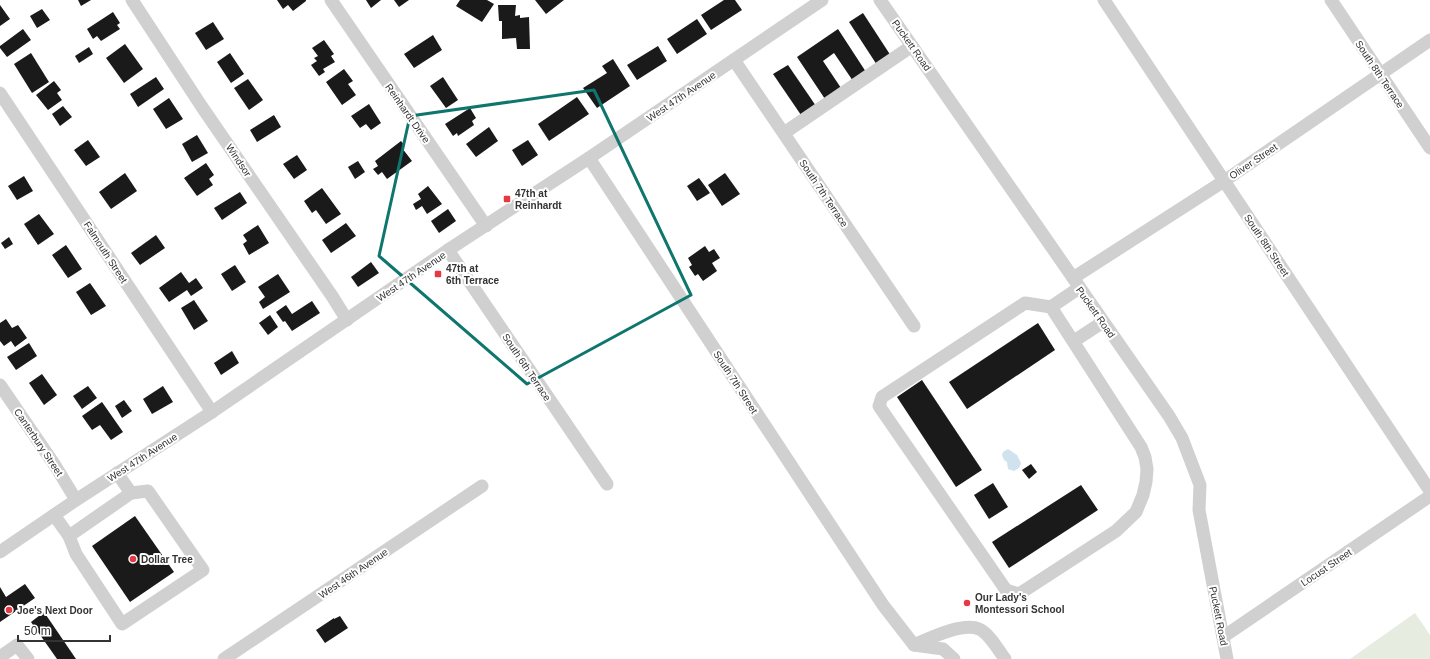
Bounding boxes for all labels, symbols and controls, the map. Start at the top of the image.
street label: Puckett Road [890,18,933,73]
street label: South 8th Terrace [1353,39,1406,110]
street label: West 47th Avenue [645,69,718,124]
street label: Reinhardt Drive [383,82,432,145]
street label: Oliver Street [1227,141,1280,182]
street label: Windsor [224,142,254,179]
street label: South 7th Terrace [797,158,850,229]
place label: 47th at Reinhardt [515,188,562,211]
marker: 47th at Reinhardt [502,194,512,204]
street label: South 8th Street [1242,212,1291,278]
street label: Falmouth Street [82,219,130,285]
street label: West 47th Avenue [375,249,448,304]
place label: 47th at 6th Terrace [446,263,500,286]
marker: 47th at 6th Terrace [433,269,443,279]
street label: Puckett Road [1074,285,1117,340]
street label: South 6th Terrace [500,332,553,403]
street label: South 7th Street [711,349,760,416]
street label: Canterbury Street [12,406,65,478]
street label: West 47th Avenue [105,431,180,484]
street label: West 46th Avenue [317,546,390,601]
street label: Locust Street [1299,546,1354,588]
marker: Dollar Tree [128,554,138,564]
place label: Dollar Tree [141,554,193,565]
street label: Puckett Road [1207,586,1230,647]
place label: Our Lady's Montessori School [975,592,1065,615]
marker: Our Lady's Montessori School [962,598,972,608]
marker: Joe's Next Door [4,605,14,615]
place label: Joe's Next Door [17,605,93,616]
scale bar [18,617,110,643]
text: 50 m [24,624,51,638]

